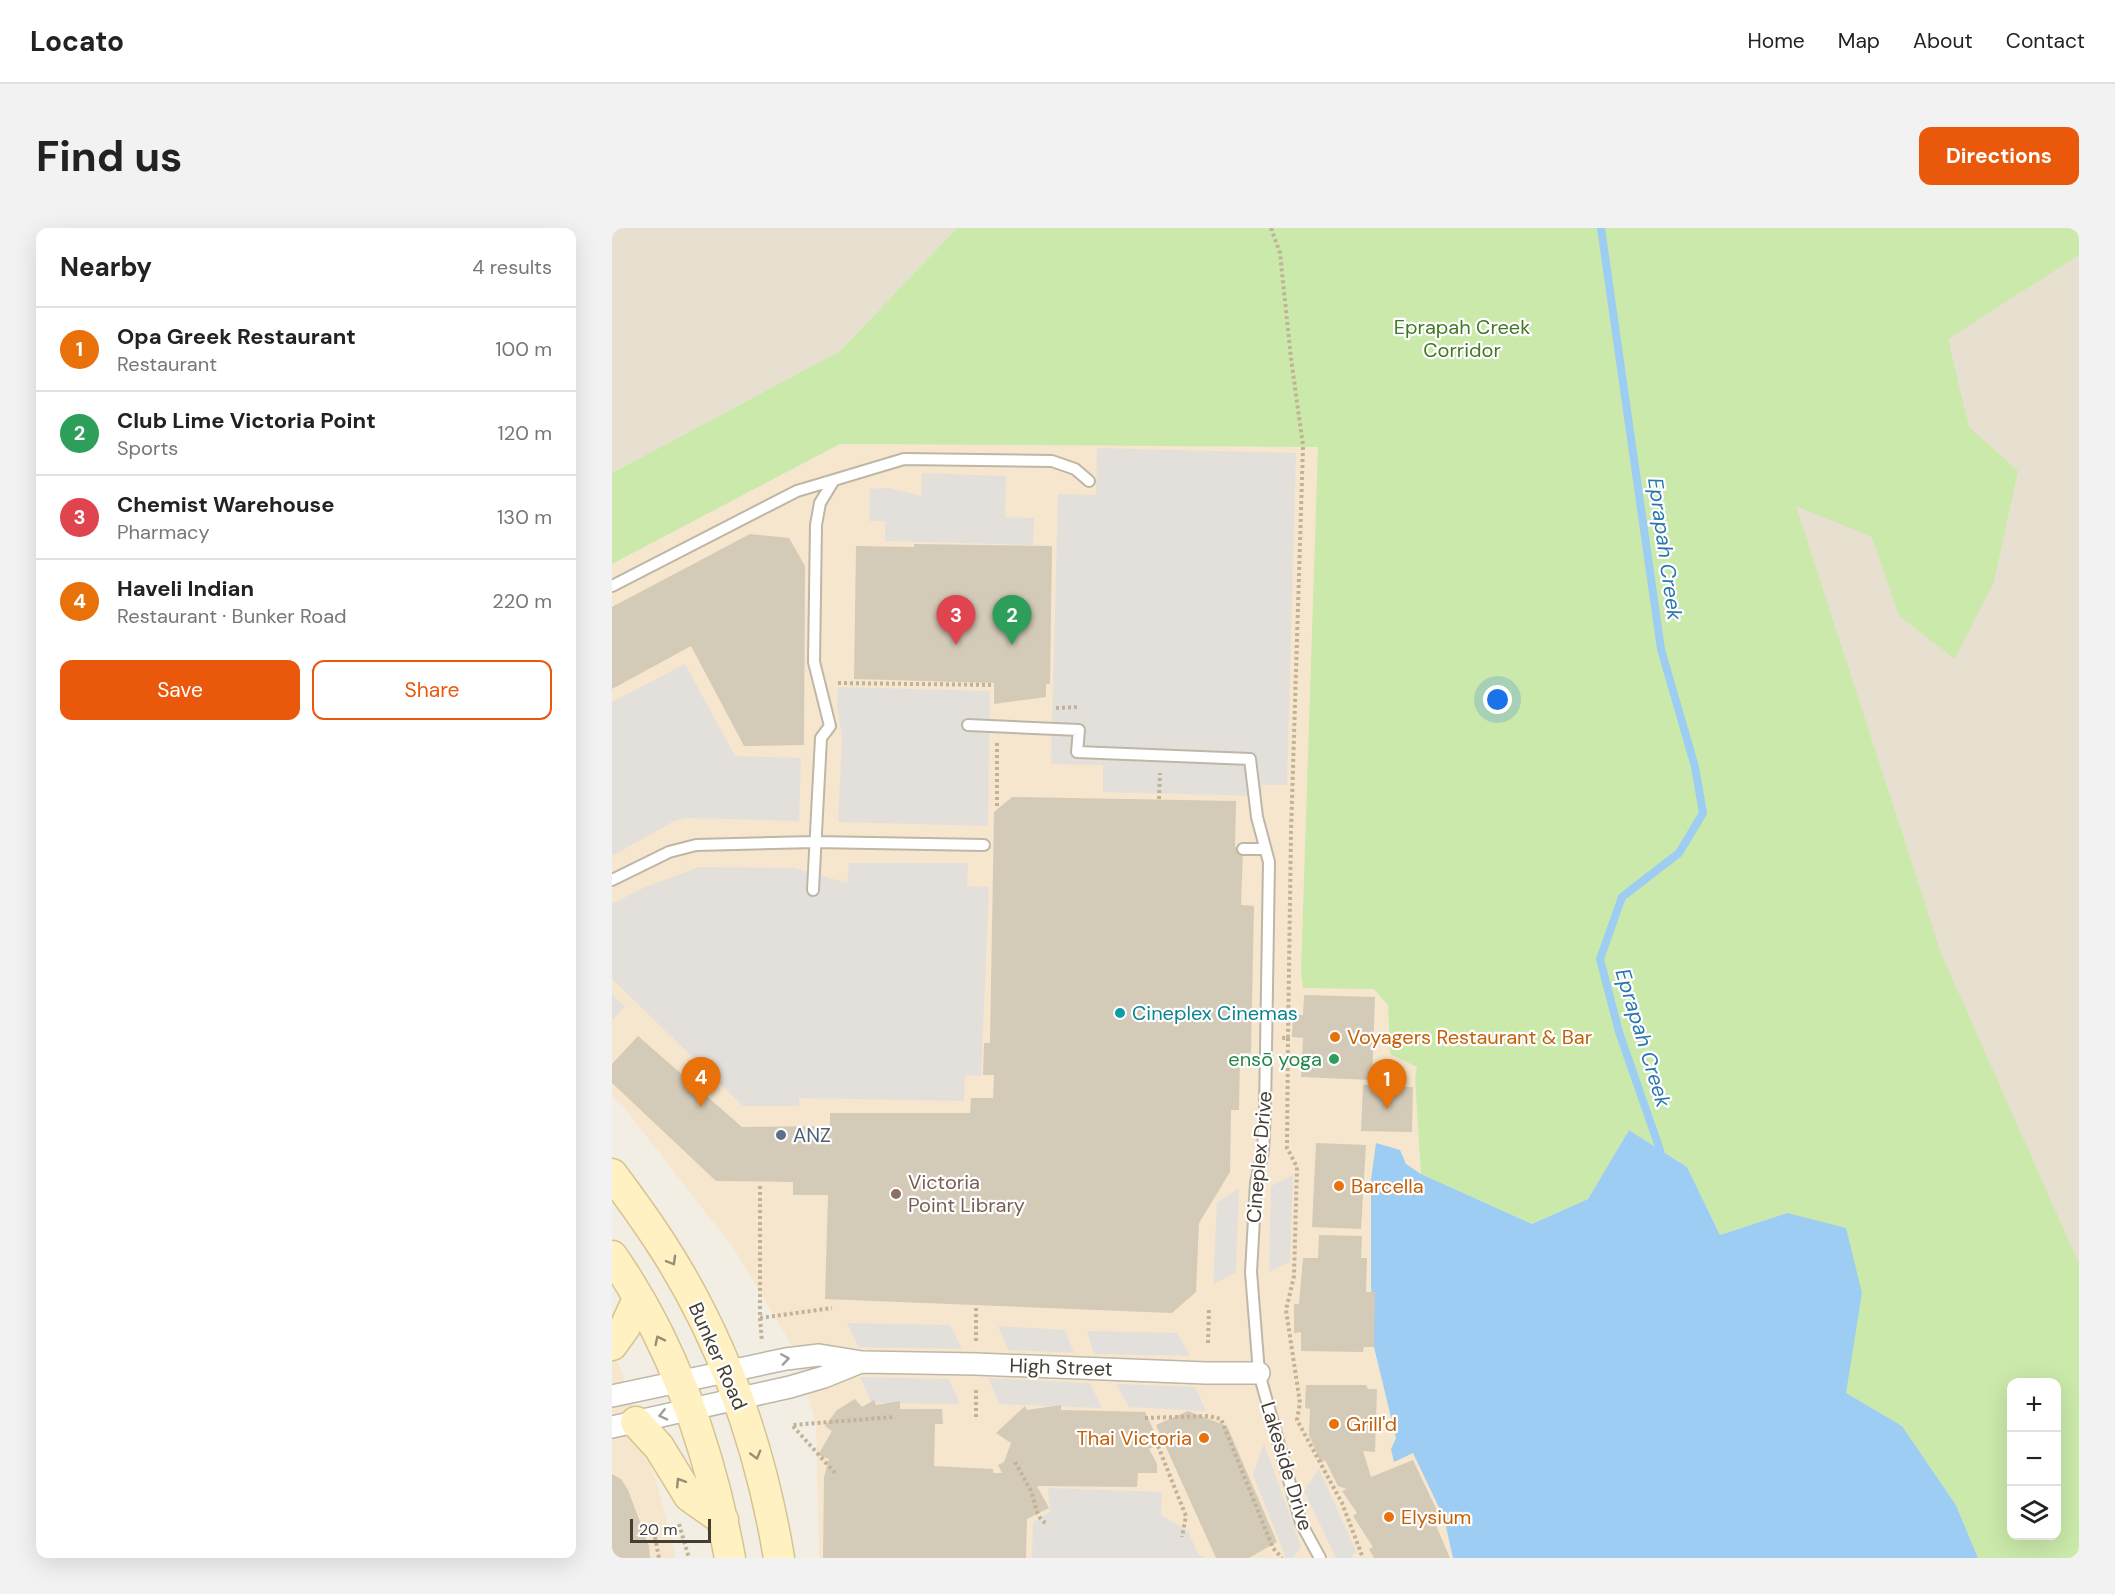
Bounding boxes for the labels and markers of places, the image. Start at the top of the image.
pin: 3 [936,596,976,645]
pin: 2 [992,596,1032,645]
place label: Cineplex Cinemas [1132,1000,1298,1026]
marker: Cineplex Cinemas [1113,1006,1127,1020]
place label: Voyagers Restaurant & Bar [1347,1024,1592,1050]
marker: Voyagers Restaurant & Bar [1328,1030,1342,1044]
place label: ensō yoga [1228,1046,1322,1072]
marker: ensō yoga [1327,1052,1341,1066]
pin: 4 [682,1058,721,1107]
pin: 1 [1368,1060,1406,1109]
place label: ANZ [793,1122,831,1148]
marker: ANZ [774,1128,788,1142]
place label: Victoria Point Library [908,1169,1025,1218]
place label: Barcella [1351,1173,1424,1199]
marker: Barcella [1332,1179,1346,1193]
marker: Victoria Point Library [889,1187,903,1201]
place label: Grill'd [1346,1411,1397,1437]
marker: Grill'd [1327,1417,1341,1431]
place label: Thai Victoria [1076,1425,1192,1451]
marker: Thai Victoria [1197,1431,1211,1445]
place label: Elysium [1401,1504,1471,1530]
marker: Elysium [1382,1510,1396,1524]

